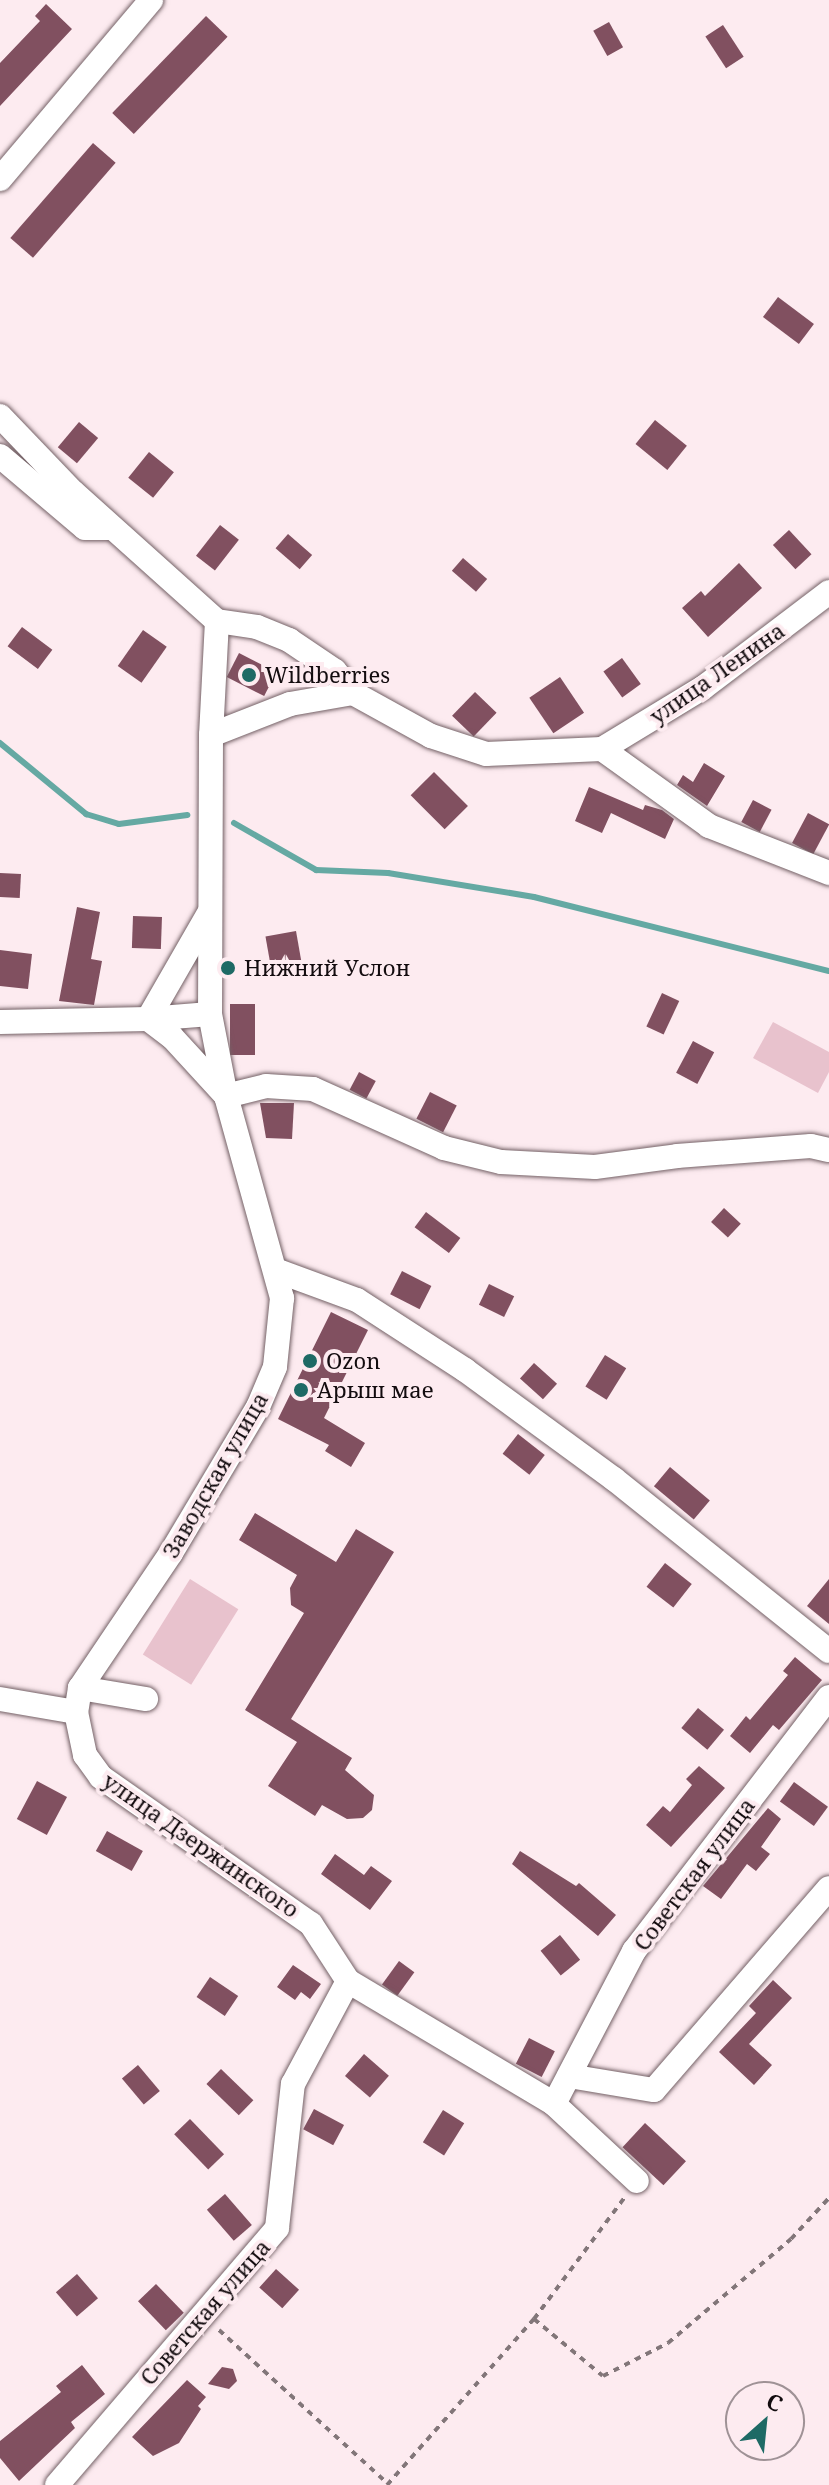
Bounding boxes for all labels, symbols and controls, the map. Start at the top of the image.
street label: улица Ленина [645,617,789,729]
place label: Wildberries [265,662,390,688]
marker: Wildberries [240,666,258,684]
place label: Нижний Услон [244,955,410,981]
marker: Нижний Услон [219,959,237,977]
place label: Ozon [326,1348,380,1374]
marker: Ozon [301,1352,319,1370]
place label: Арыш мае [317,1377,433,1403]
marker: Арыш мае [292,1381,310,1399]
street label: Заводская улица [157,1388,273,1562]
street label: улица Дзержинского [98,1767,304,1923]
street label: Советская улица [628,1792,760,1956]
street label: Советская улица [135,2234,275,2390]
north arrow [725,2381,805,2461]
text: С [762,2385,788,2418]

